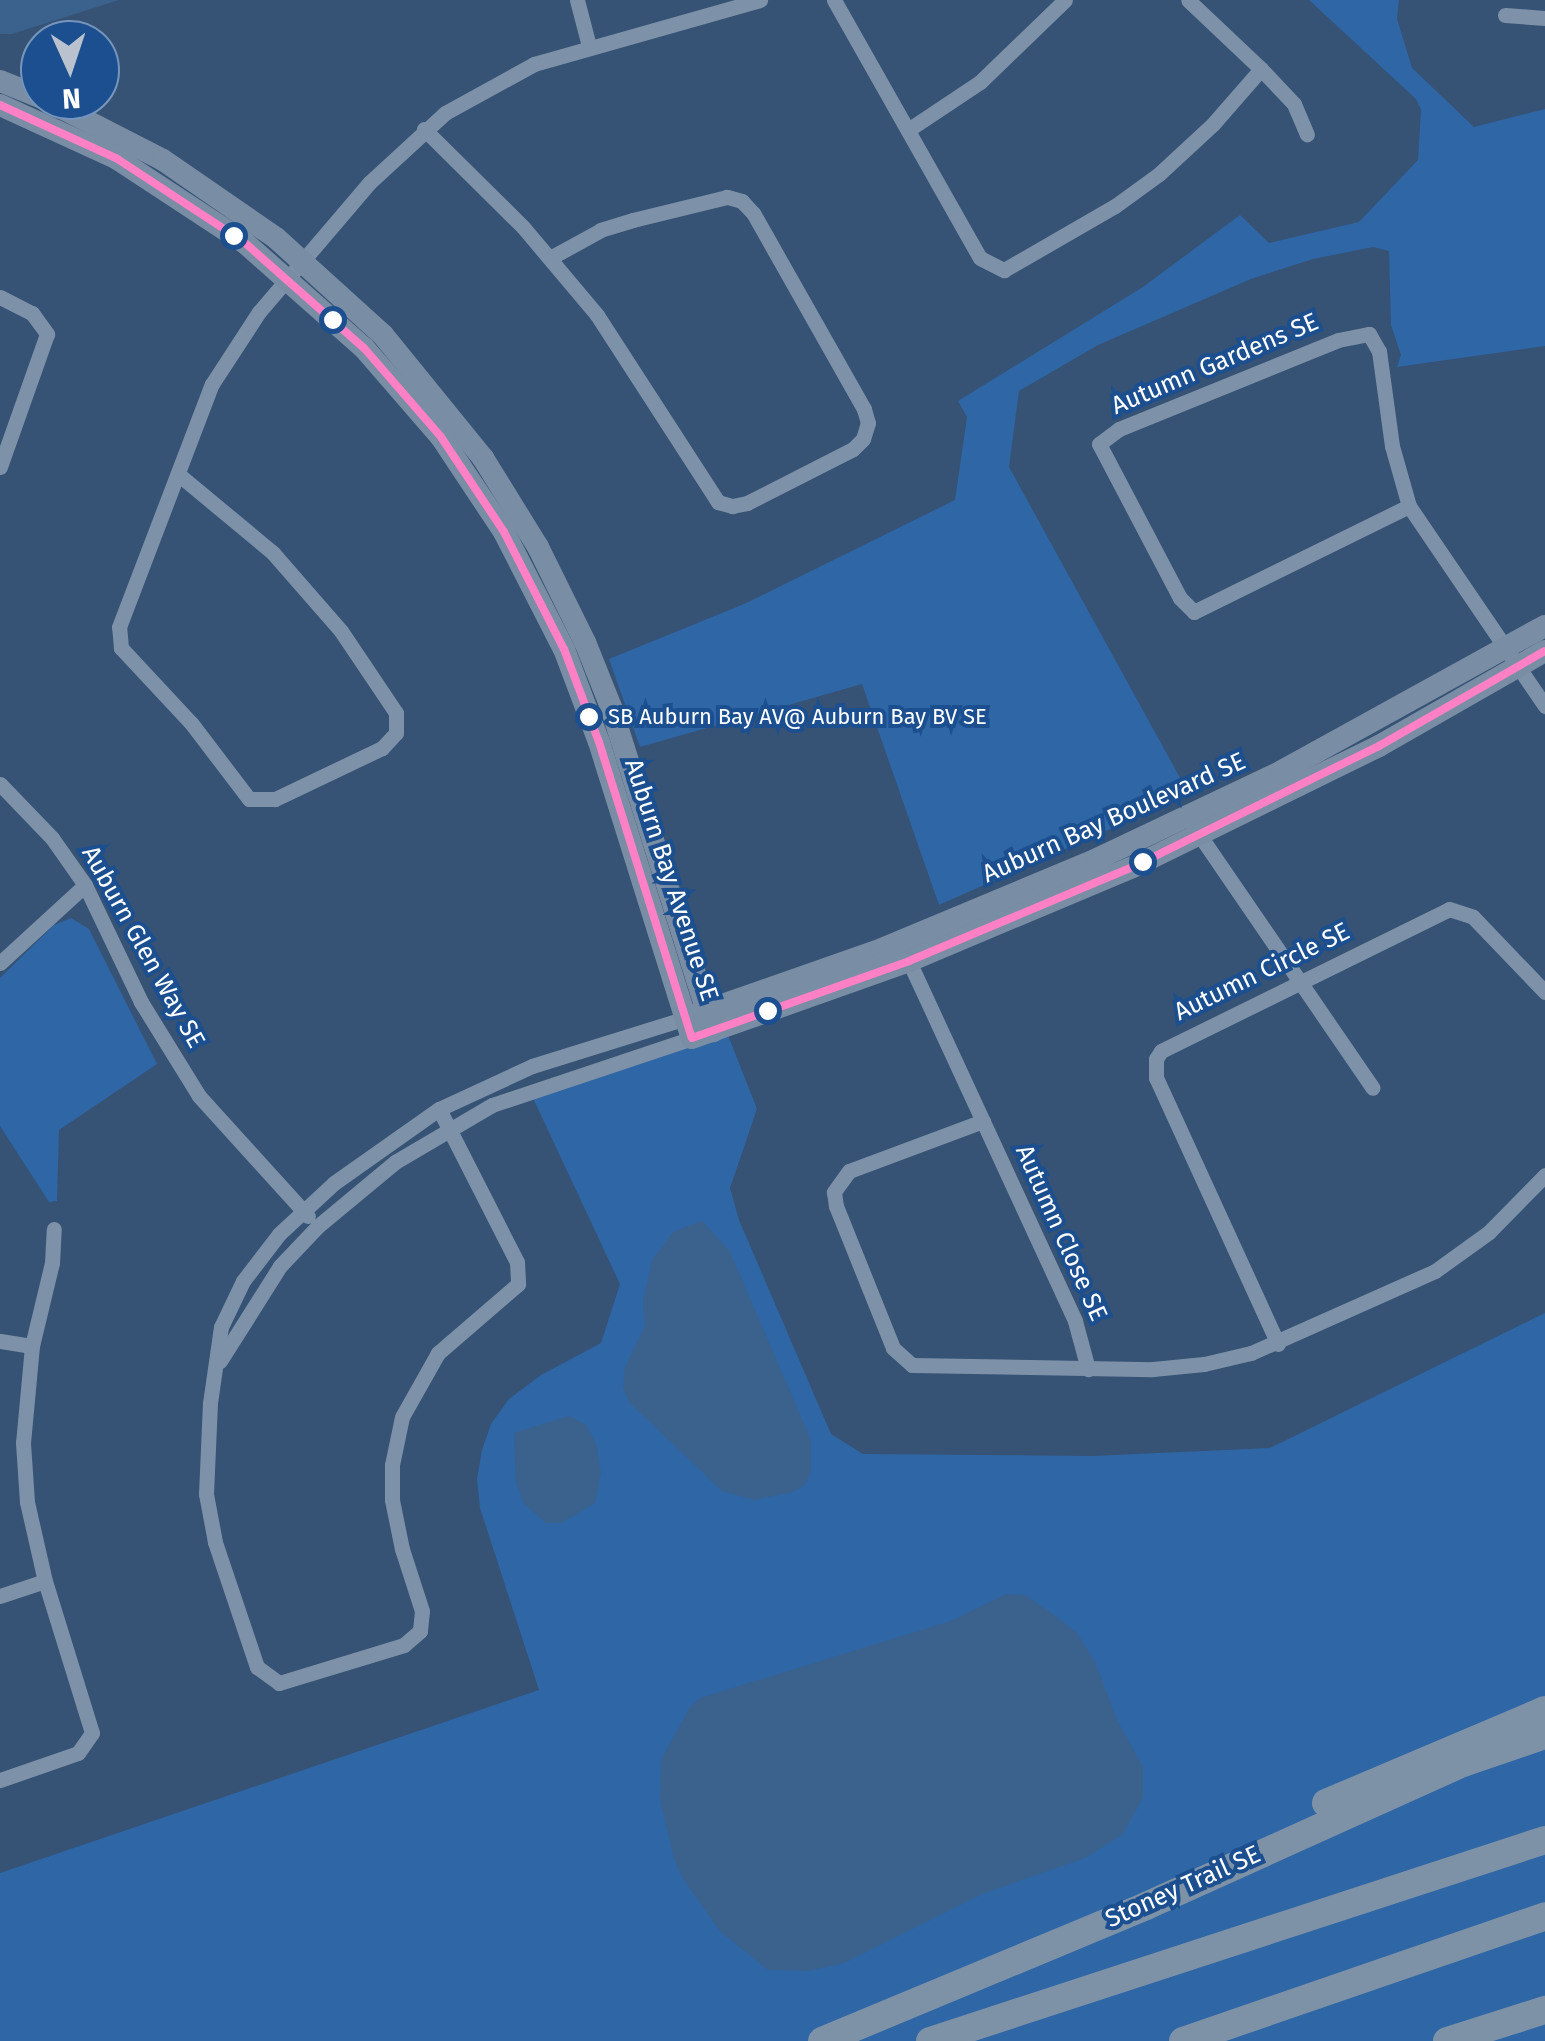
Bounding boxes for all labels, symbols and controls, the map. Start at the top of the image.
north arrow [20,20,120,120]
text: N [61,81,82,115]
unlabelled marker [224,226,244,246]
street label: Autumn Gardens SE [1107,307,1323,421]
unlabelled marker [323,310,343,330]
place label: SB Auburn Bay AV@ Auburn Bay BV SE [608,704,987,730]
marker: SB Auburn Bay AV@ Auburn Bay BV SE [579,707,599,727]
street label: Auburn Bay Boulevard SE [978,746,1250,890]
street label: Auburn Bay Avenue SE [618,755,724,1005]
street label: Auburn Glen Way SE [75,841,211,1053]
unlabelled marker [1133,852,1153,872]
street label: Autumn Circle SE [1169,917,1355,1027]
unlabelled marker [758,1001,778,1021]
street label: Autumn Close SE [1009,1140,1113,1326]
street label: Stoney Trail SE [1101,1839,1265,1935]

